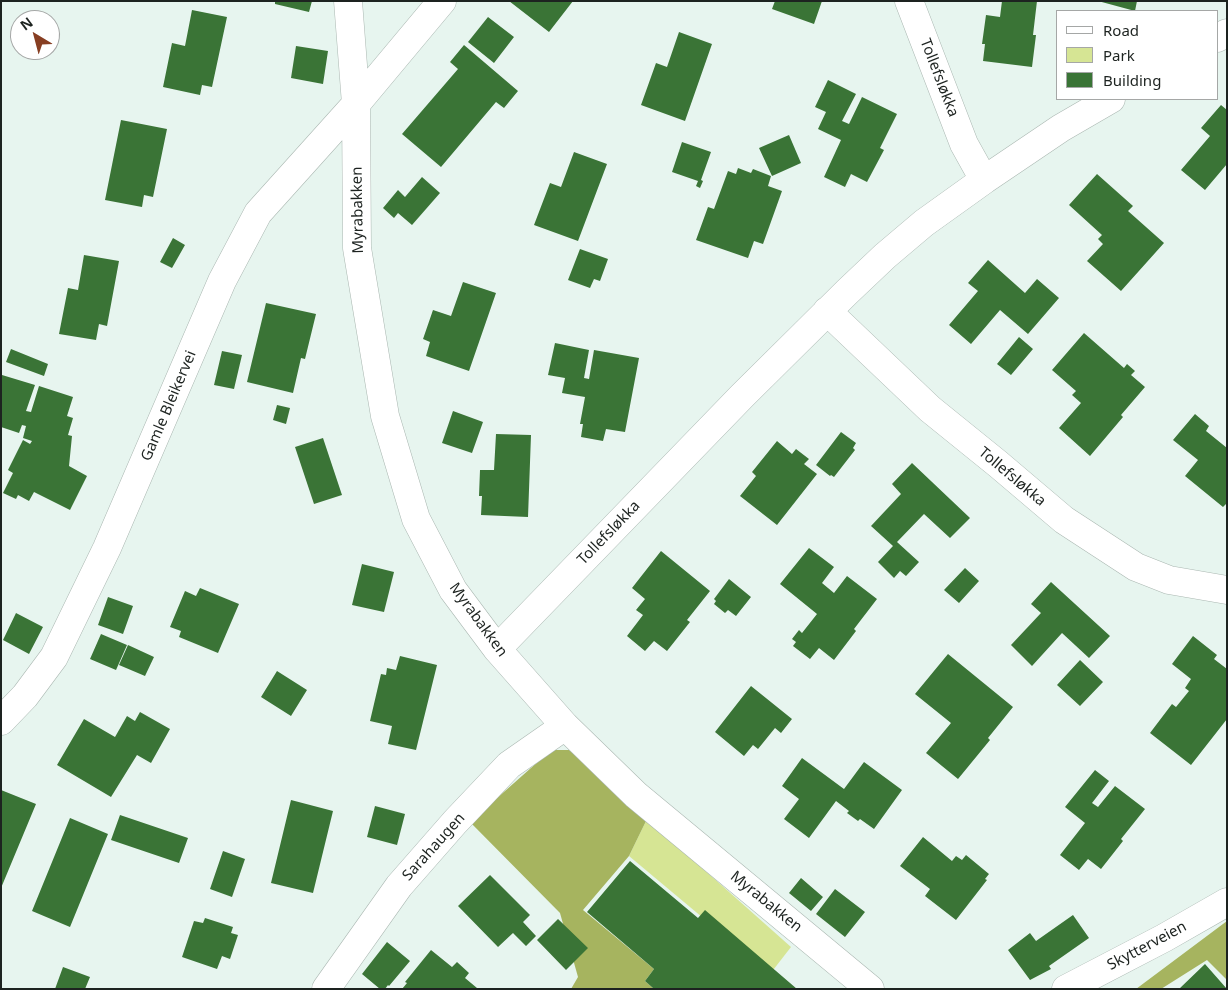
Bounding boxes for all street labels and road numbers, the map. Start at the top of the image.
street label: Tollefsløkka [916,36,962,120]
street label: Myrabakken [348,166,368,254]
street label: Gamle Bleikervei [138,348,200,464]
street label: Tollefsløkka [975,444,1049,510]
street label: Tollefsløkka [574,497,644,569]
street label: Myrabakken [445,580,511,660]
street label: Sarahaugen [399,809,469,885]
street label: Myrabakken [727,868,805,936]
street label: Skytterveien [1104,918,1190,974]

